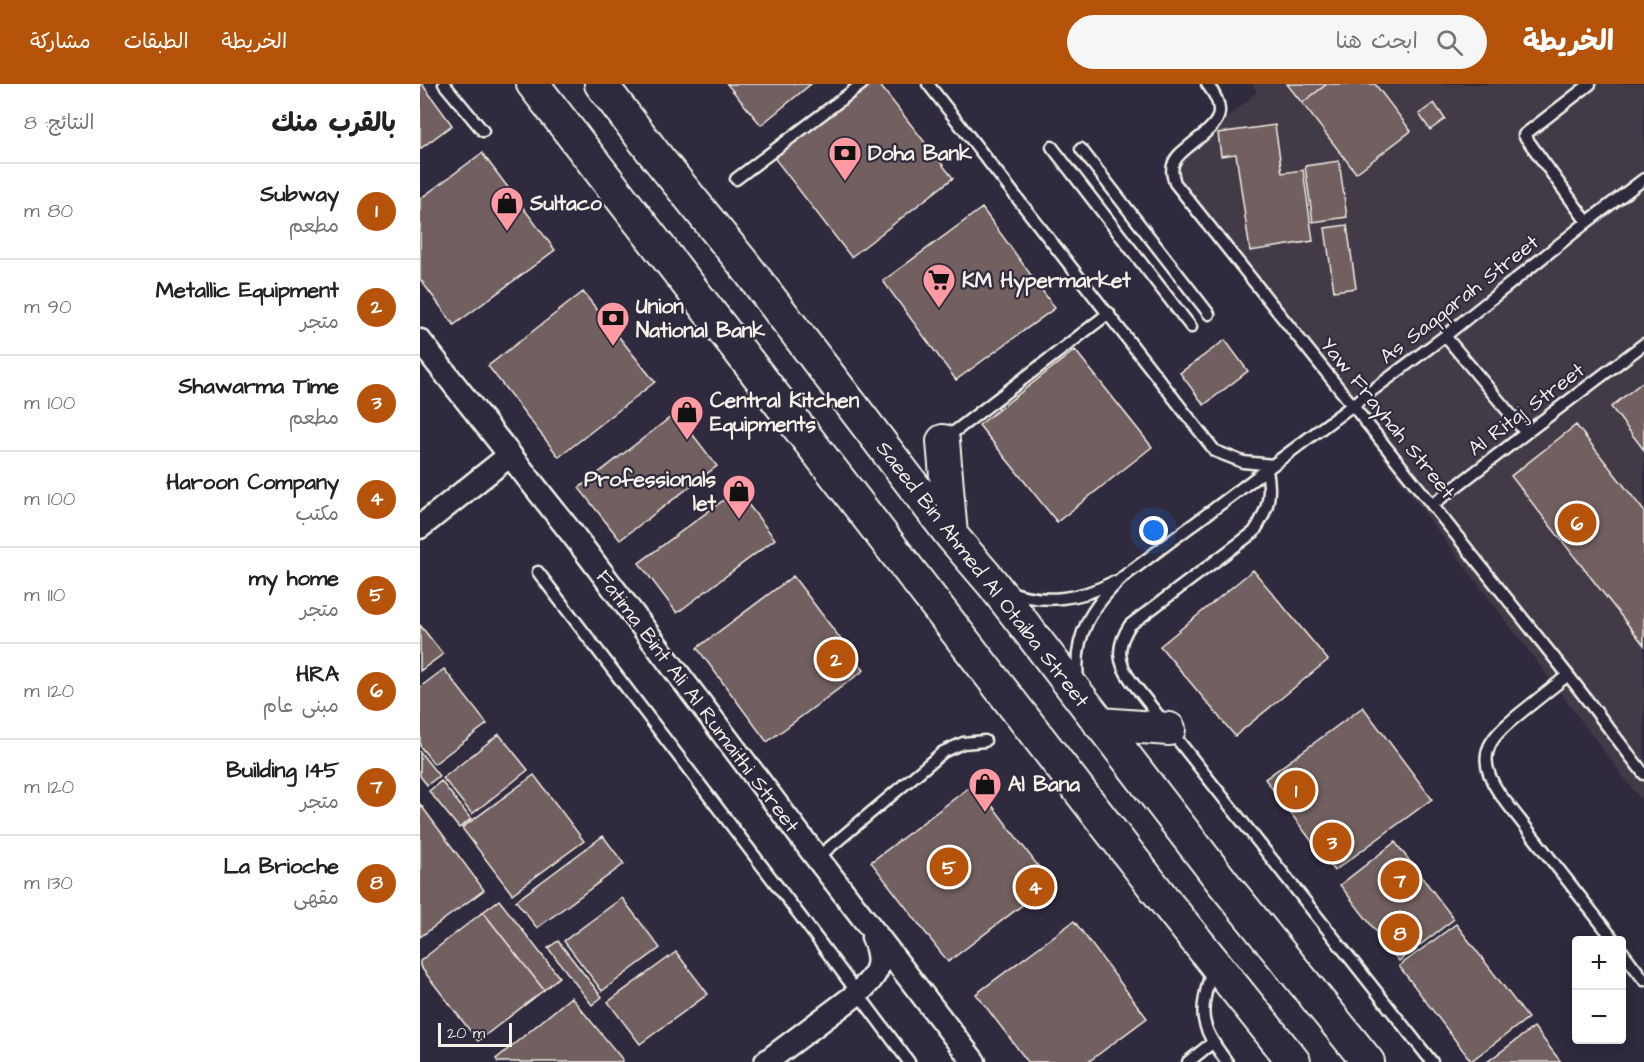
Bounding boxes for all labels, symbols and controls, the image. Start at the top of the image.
search box [1067,15,1487,69]
text: الخريطة [1523,22,1614,61]
text: ابحث هنا [1336,26,1418,57]
icon: search [1433,26,1466,59]
text: مشاركة [30,27,91,56]
text: الطبقات [124,27,189,56]
text: الخريطة [222,27,287,56]
text: بالقرب منك [272,105,396,141]
text: النتائج: 8 [24,109,94,137]
bank icon: Doha Bank [827,135,863,182]
place label: Doha Bank [868,139,972,168]
text: Subway [260,179,339,210]
shop icon: Sultaco [489,185,525,232]
place label: Sultaco [529,189,602,218]
text: 80 m [24,197,73,225]
text: 1 [375,197,378,225]
text: مطعم [288,212,339,240]
street label: As Saqqarah Street [1374,228,1545,371]
supermarket icon: KM Hypermarket [921,262,957,309]
place label: KM Hypermarket [962,266,1131,298]
text: Metallic Equipment [156,275,339,306]
place label: Union National Bank [636,292,765,345]
text: 90 m [24,293,72,321]
text: 2 [371,293,382,321]
bank icon: Union National Bank [595,300,631,347]
text: متجر [300,308,339,336]
street label: Yaw Frayhah Street [1312,331,1462,507]
street label: Al Ritaj Street [1462,356,1591,463]
text: Shawarma Time [178,371,339,402]
place label: Central Kitchen Equipments [710,386,860,440]
text: 100 m [24,389,75,417]
text: 3 [371,389,382,417]
shop icon: Central Kitchen Equipments [669,394,705,441]
text: مطعم [288,404,339,432]
street label: Saeed Bin Ahmed Al Otaiba Street [869,435,1096,714]
place label: Professionals let [584,465,717,518]
text: Haroon Company [166,467,339,498]
shop icon: Professionals let [721,473,757,520]
text: 100 m [24,485,75,513]
text: 4 [370,485,383,513]
text: مكتب [295,500,339,528]
pin: 6 [1558,500,1596,546]
your location [1139,516,1168,545]
text: my home [249,563,339,594]
street label: Fatima Bint Ali Al Rumaithi Street [589,564,807,839]
text: 110 m [24,581,65,609]
text: 5 [369,581,384,609]
text: متجر [300,596,339,624]
pin: 2 [816,636,856,682]
text: HRA [296,659,339,690]
text: 120 m [24,677,74,705]
text: 6 [370,677,383,705]
text: مبنى عام [262,692,339,720]
text: Building 145 [226,755,339,786]
shop icon: Al Bana [967,766,1003,813]
pin: 1 [1276,768,1316,812]
place label: Al Bana [1008,770,1080,799]
text: 120 m [24,773,74,801]
text: 7 [370,773,383,801]
text: متجر [300,788,339,816]
pin: 3 [1312,820,1352,864]
pin: 5 [930,844,968,890]
text: La Brioche [224,851,339,882]
pin: 7 [1380,858,1420,902]
pin: 4 [1016,864,1054,910]
text: 130 m [24,869,73,897]
text: 8 [370,869,383,897]
text: مقهى [293,884,339,912]
pin: 8 [1380,910,1420,956]
map controls [1572,936,1626,1044]
button: + [1572,936,1626,990]
button: − [1572,990,1626,1044]
scale bar [438,1020,512,1048]
text: 20 m [447,1022,485,1044]

